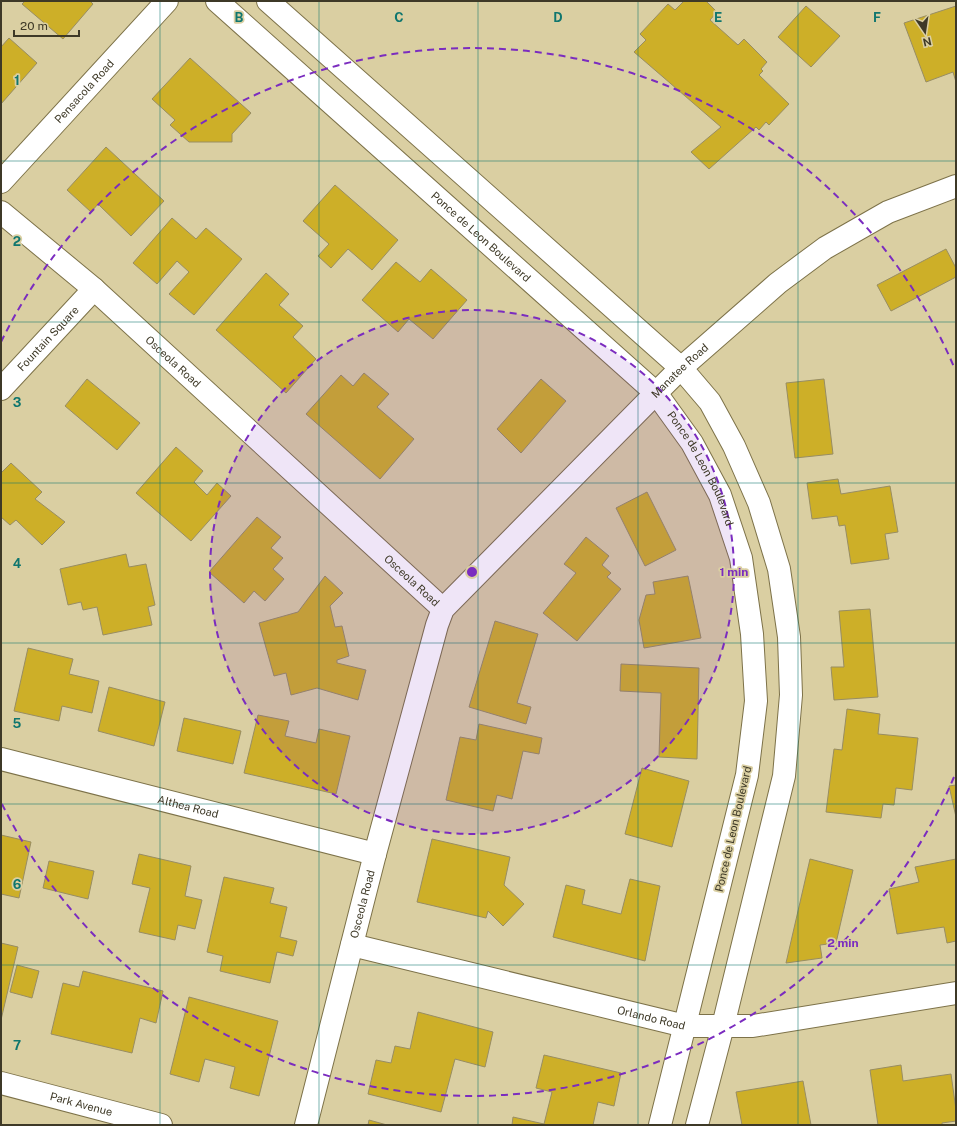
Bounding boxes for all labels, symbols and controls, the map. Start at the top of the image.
text: B [235,10,244,25]
text: C [394,10,404,25]
text: D [553,10,563,25]
text: E [714,10,722,25]
text: F [873,10,881,25]
scale bar [14,12,79,38]
north arrow [905,12,945,52]
text: 20 m [20,19,48,33]
text: N [922,35,933,49]
street label: Pensacola Road [52,57,116,125]
text: 1 [14,73,20,88]
street label: Ponce de Leon Boulevard [429,189,533,284]
text: 2 [13,234,21,249]
street label: Fountain Square [15,304,81,373]
street label: Osceola Road [143,333,203,390]
street label: Manatee Road [649,341,711,400]
text: 3 [13,395,22,410]
street label: Ponce de Leon Boulevard [665,409,736,527]
street label: Osceola Road [382,552,442,609]
text: 4 [13,556,22,571]
centre of rings [465,565,479,579]
text: 1 min [720,565,748,579]
text: 5 [13,716,22,731]
street label: Ponce de Leon Boulevard [713,765,753,893]
street label: Althea Road [156,793,220,820]
street label: Osceola Road [348,869,377,940]
text: 6 [13,877,22,892]
text: 2 min [827,936,859,950]
street label: Orlando Road [616,1004,686,1032]
text: 7 [13,1038,21,1053]
street label: Park Avenue [49,1090,114,1118]

